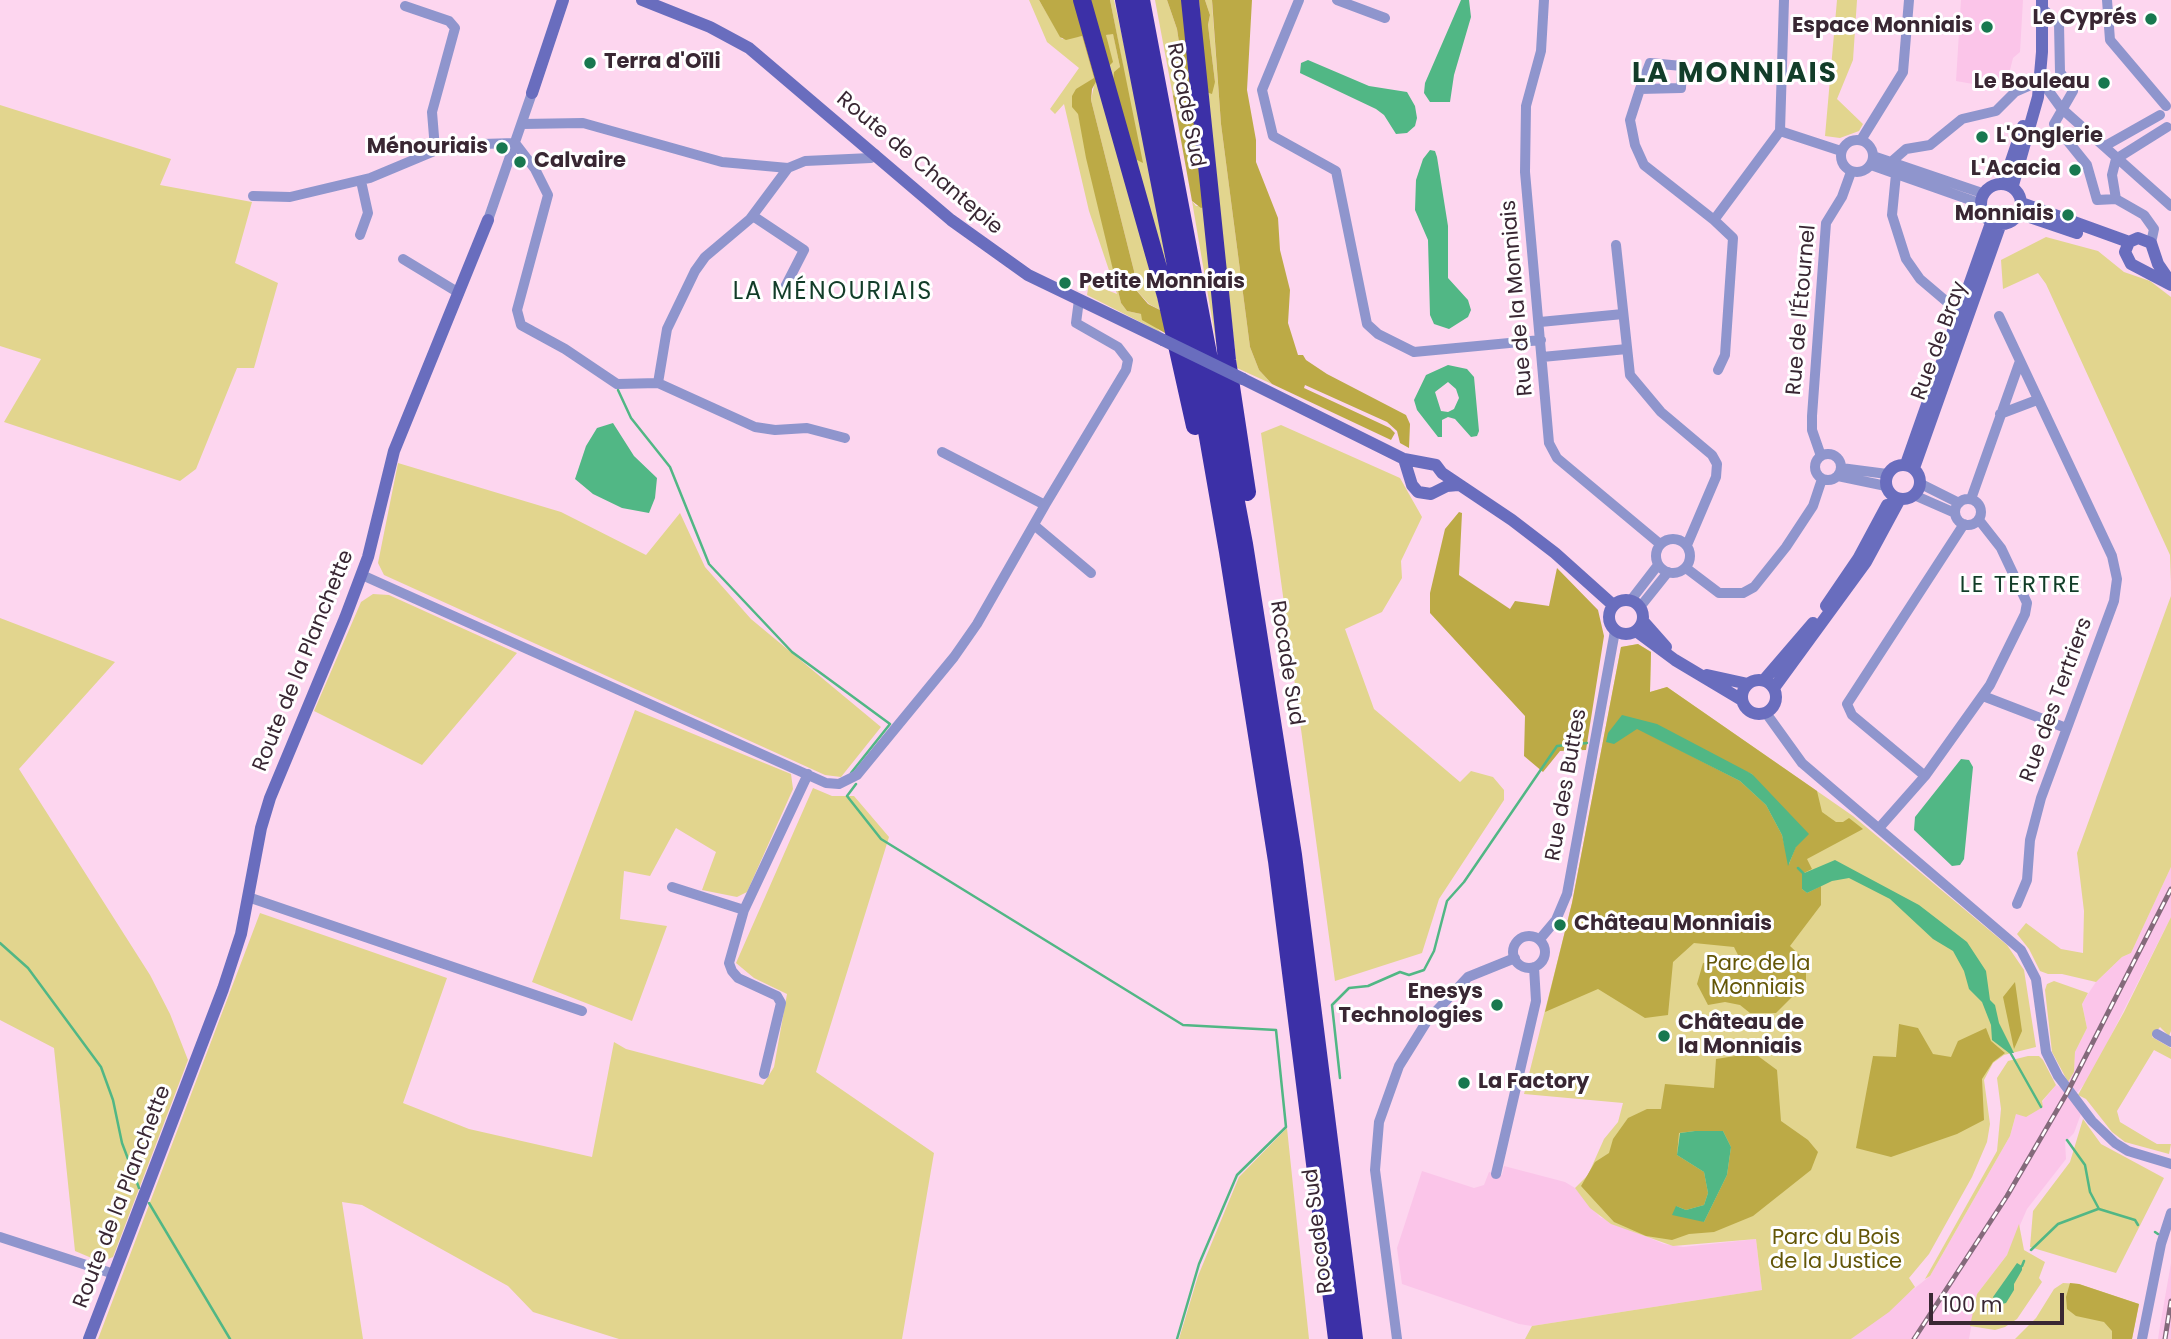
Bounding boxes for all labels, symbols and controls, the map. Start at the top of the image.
place label: Le Cyprés [2032,6,2137,32]
marker: Le Cyprés [2143,11,2159,27]
place label: Espace Monniais [1792,14,1973,40]
marker: Espace Monniais [1979,19,1995,35]
street label: Rocade Sud [1161,41,1209,169]
place label: Terra d'Oïli [604,50,721,76]
marker: Terra d'Oïli [582,55,598,71]
district label: LA MONNIAIS [1633,58,1837,92]
place label: Le Bouleau [1974,70,2090,96]
marker: Le Bouleau [2096,75,2112,91]
street label: Route de Chantepie [831,87,1007,241]
place label: L'Onglerie [1996,124,2103,150]
marker: L'Onglerie [1974,129,1990,145]
place label: Ménouriais [367,135,488,161]
marker: Ménouriais [494,140,510,156]
place label: Calvaire [534,149,626,175]
marker: Calvaire [512,154,528,170]
place label: L'Acacia [1971,157,2061,183]
marker: L'Acacia [2067,162,2083,178]
street label: Rue de la Monniais [1497,199,1539,397]
place label: Monniais [1955,202,2054,228]
marker: Monniais [2060,207,2076,223]
street label: Rue de l'Étournel [1782,224,1822,396]
place label: Petite Monniais [1079,270,1245,296]
marker: Petite Monniais [1057,275,1073,291]
street label: Rue de Bray [1907,278,1973,404]
district label: LA MÉNOURIAIS [734,279,932,307]
street label: Route de la Planchette [248,547,360,775]
district label: LE TERTRE [1961,572,2081,600]
street label: Rocade Sud [1264,599,1308,727]
street label: Rue des Tertriers [2016,614,2098,786]
street label: Rue des Buttes [1541,707,1593,863]
place label: Château Monniais [1574,912,1772,938]
marker: Château Monniais [1552,917,1568,933]
park label: Parc de la Monniais [1706,952,1810,1002]
place label: Enesys Technologies [1339,980,1483,1030]
marker: Enesys Technologies [1489,997,1505,1013]
place label: Château de la Monniais [1678,1011,1804,1061]
marker: Château de la Monniais [1656,1028,1672,1044]
place label: La Factory [1478,1070,1589,1096]
marker: La Factory [1456,1075,1472,1091]
street label: Route de la Planchette [69,1082,177,1312]
street label: Rocade Sud [1299,1167,1339,1295]
park label: Parc du Bois de la Justice [1770,1226,1902,1276]
scale bar [1933,1280,2068,1324]
text: 100 m [1942,1290,2002,1319]

